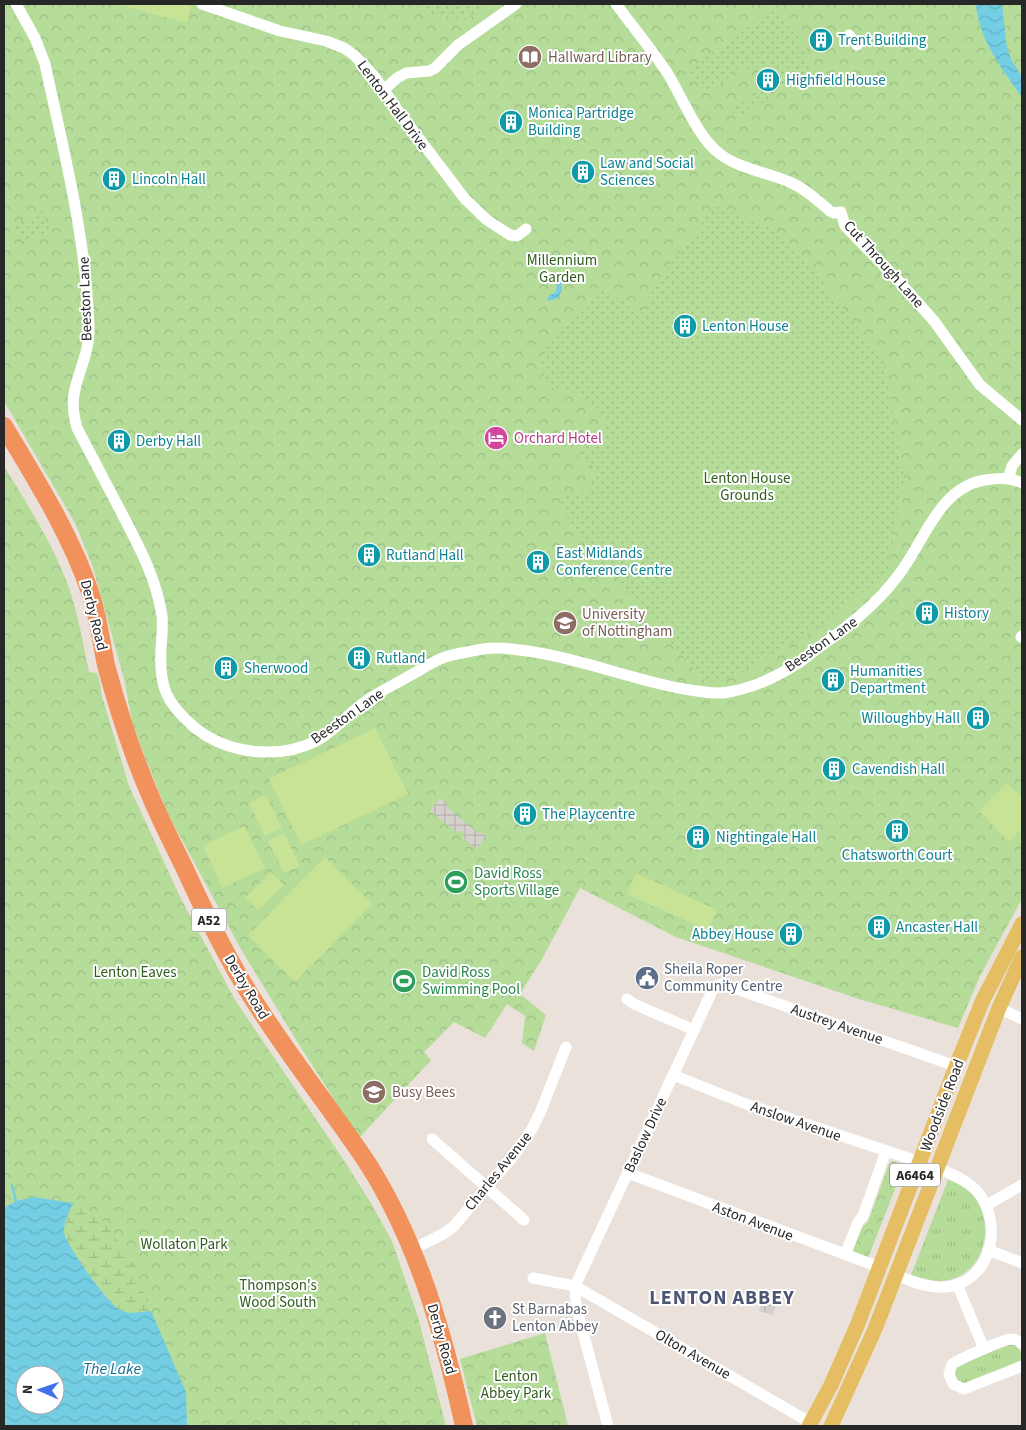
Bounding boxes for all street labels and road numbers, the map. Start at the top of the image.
street label: Lenton Hall Drive [352,56,433,155]
street label: Cut Through Lane [839,216,929,313]
street label: Beeston Lane [74,256,97,342]
street label: Derby Road [75,577,112,653]
street label: Beeston Lane [781,612,862,677]
street label: Beeston Lane [307,684,388,749]
road number: A52 [192,908,226,932]
street label: Derby Road [219,951,274,1024]
street label: Austrey Avenue [788,999,886,1050]
street label: Woodside Road [915,1056,970,1154]
street label: Baslow Drive [619,1094,672,1176]
street label: Anslow Avenue [748,1096,844,1147]
street label: Charles Avenue [460,1127,537,1215]
road number: A6464 [890,1164,940,1186]
street label: Aston Avenue [709,1196,796,1246]
street label: Derby Road [421,1301,462,1377]
street label: Olton Avenue [651,1324,734,1385]

